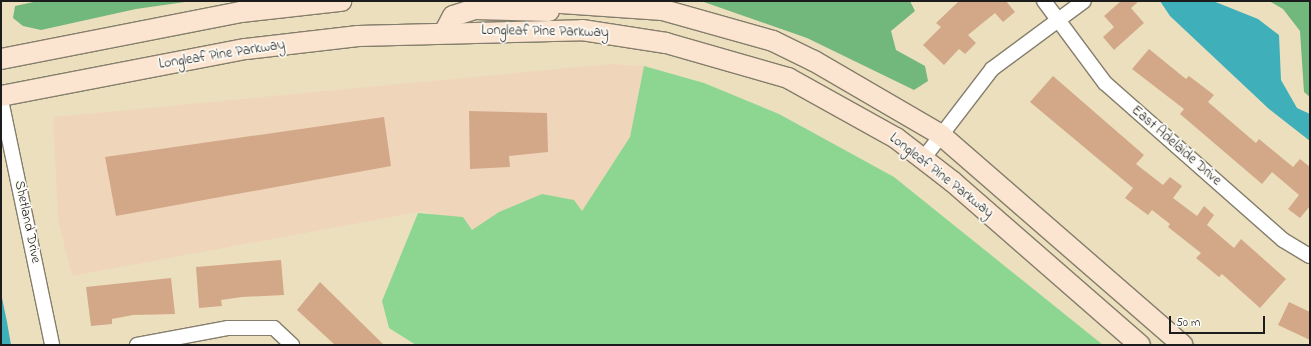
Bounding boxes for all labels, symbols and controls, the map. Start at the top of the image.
street label: Longleaf Pine Parkway [481,22,609,42]
street label: Longleaf Pine Parkway [158,37,286,73]
street label: East Adelaide Drive [1128,102,1224,190]
street label: Longleaf Pine Parkway [886,130,996,222]
street label: Shetland Drive [10,179,44,265]
scale bar [1171,308,1267,334]
text: 50 m [1176,314,1200,332]

